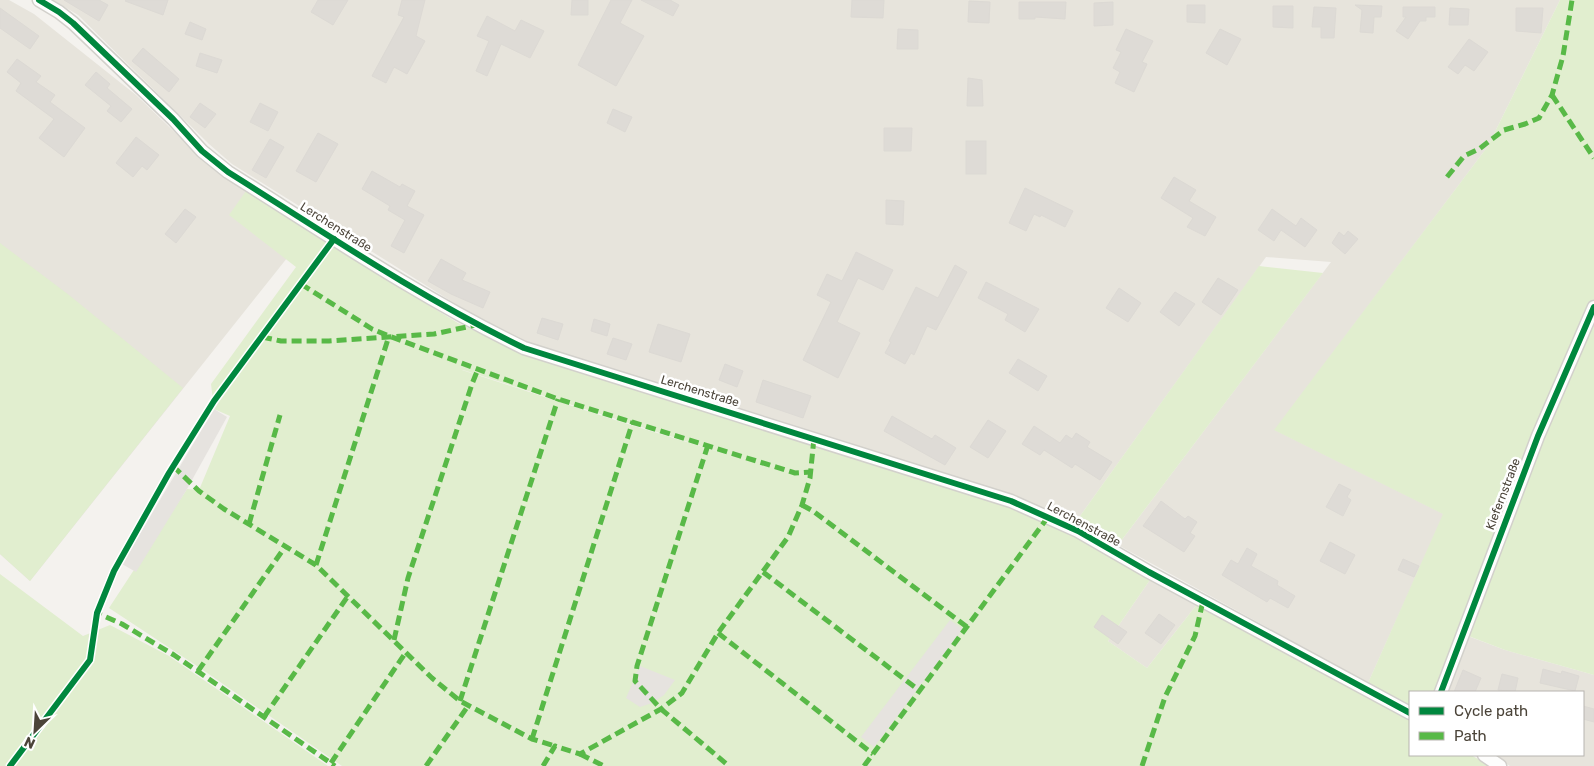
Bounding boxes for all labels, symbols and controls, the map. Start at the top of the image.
street label: Lerchenstraße [298,199,374,255]
street label: Lerchenstraße [659,372,741,410]
street label: Kiefernstraße [1483,456,1523,532]
street label: Lerchenstraße [1045,499,1123,549]
legend [1409,691,1584,756]
text: Cycle path [1454,702,1528,720]
north arrow [10,706,60,756]
text: Path [1454,727,1487,745]
text: N [22,732,38,752]

